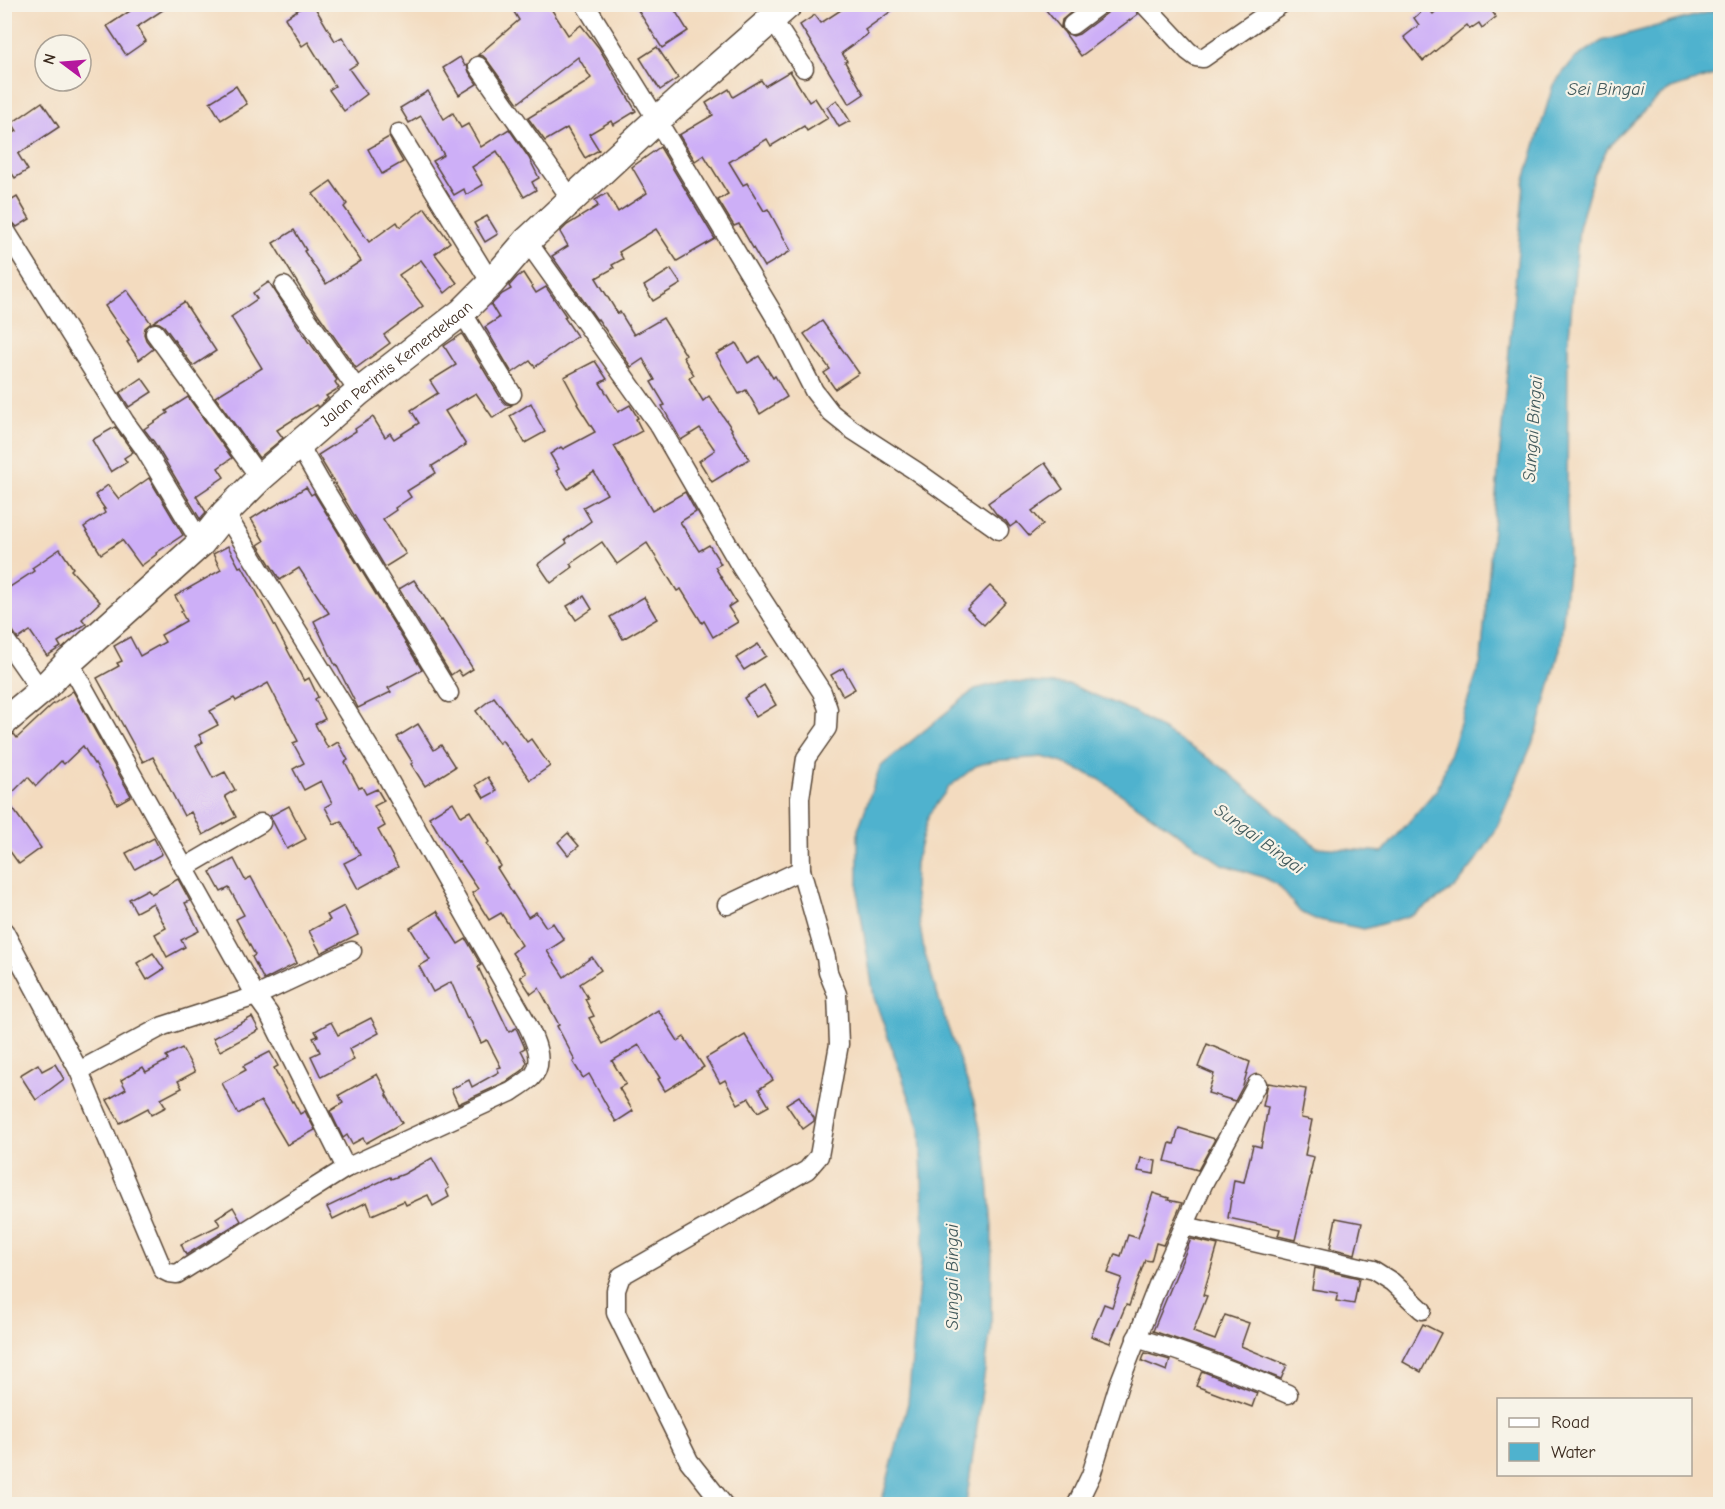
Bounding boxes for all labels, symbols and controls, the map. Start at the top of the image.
north arrow [33,33,93,93]
text: N [39,52,60,67]
water label: Sei Bingai [1568,79,1645,100]
street label: Jalan Perintis Kemerdekaan [316,298,476,431]
water label: Sungai Bingai [1519,374,1547,483]
water label: Sungai Bingai [1210,799,1309,879]
water label: Sungai Bingai [942,1223,963,1330]
legend [1497,1398,1692,1476]
text: Road [1551,1412,1590,1433]
text: Water [1551,1442,1596,1463]

